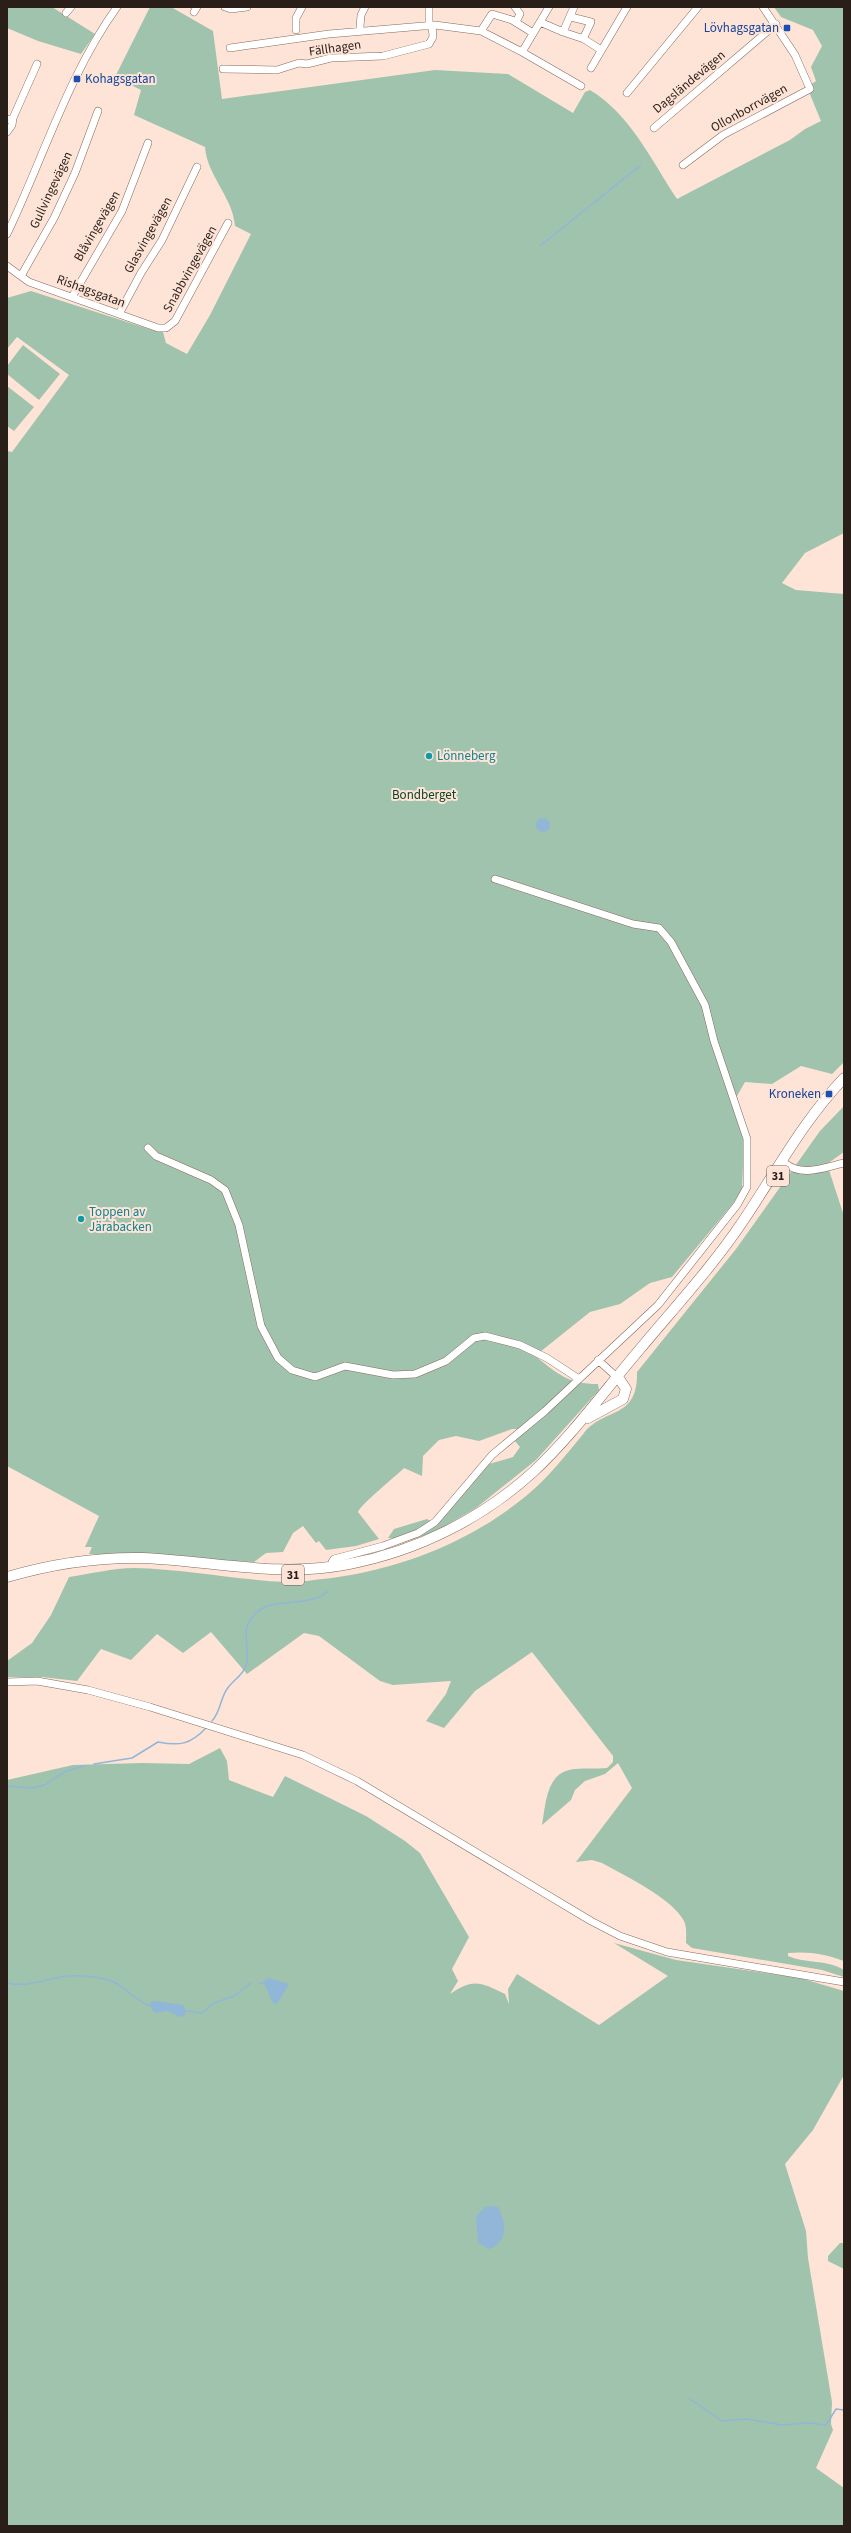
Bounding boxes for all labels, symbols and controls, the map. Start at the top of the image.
place label: Lövhagsgatan [704,19,779,37]
marker: Lövhagsgatan [782,23,792,33]
street label: Fällhagen [308,35,362,61]
street label: Dagsländevägen [649,46,729,118]
place label: Kohagsgatan [85,70,156,88]
marker: Kohagsgatan [72,74,82,84]
street label: Ollonborrvägen [707,79,791,137]
street label: Gullvingevägen [25,148,77,232]
street label: Blåvingevägen [69,187,125,265]
street label: Glasvingevägen [120,194,176,276]
street label: Snabbvingevägen [159,222,221,316]
street label: Rishagsgatan [54,270,128,312]
place label: Lönneberg [437,747,496,765]
marker: Lönneberg [424,751,434,761]
park label: Bondberget [392,786,457,804]
place label: Kroneken [769,1085,821,1103]
marker: Kroneken [824,1089,834,1099]
road number: 31 [767,1166,789,1186]
place label: Toppen av Järabacken [89,1203,152,1236]
marker: Toppen av Järabacken [76,1214,86,1224]
road number: 31 [282,1565,304,1585]

